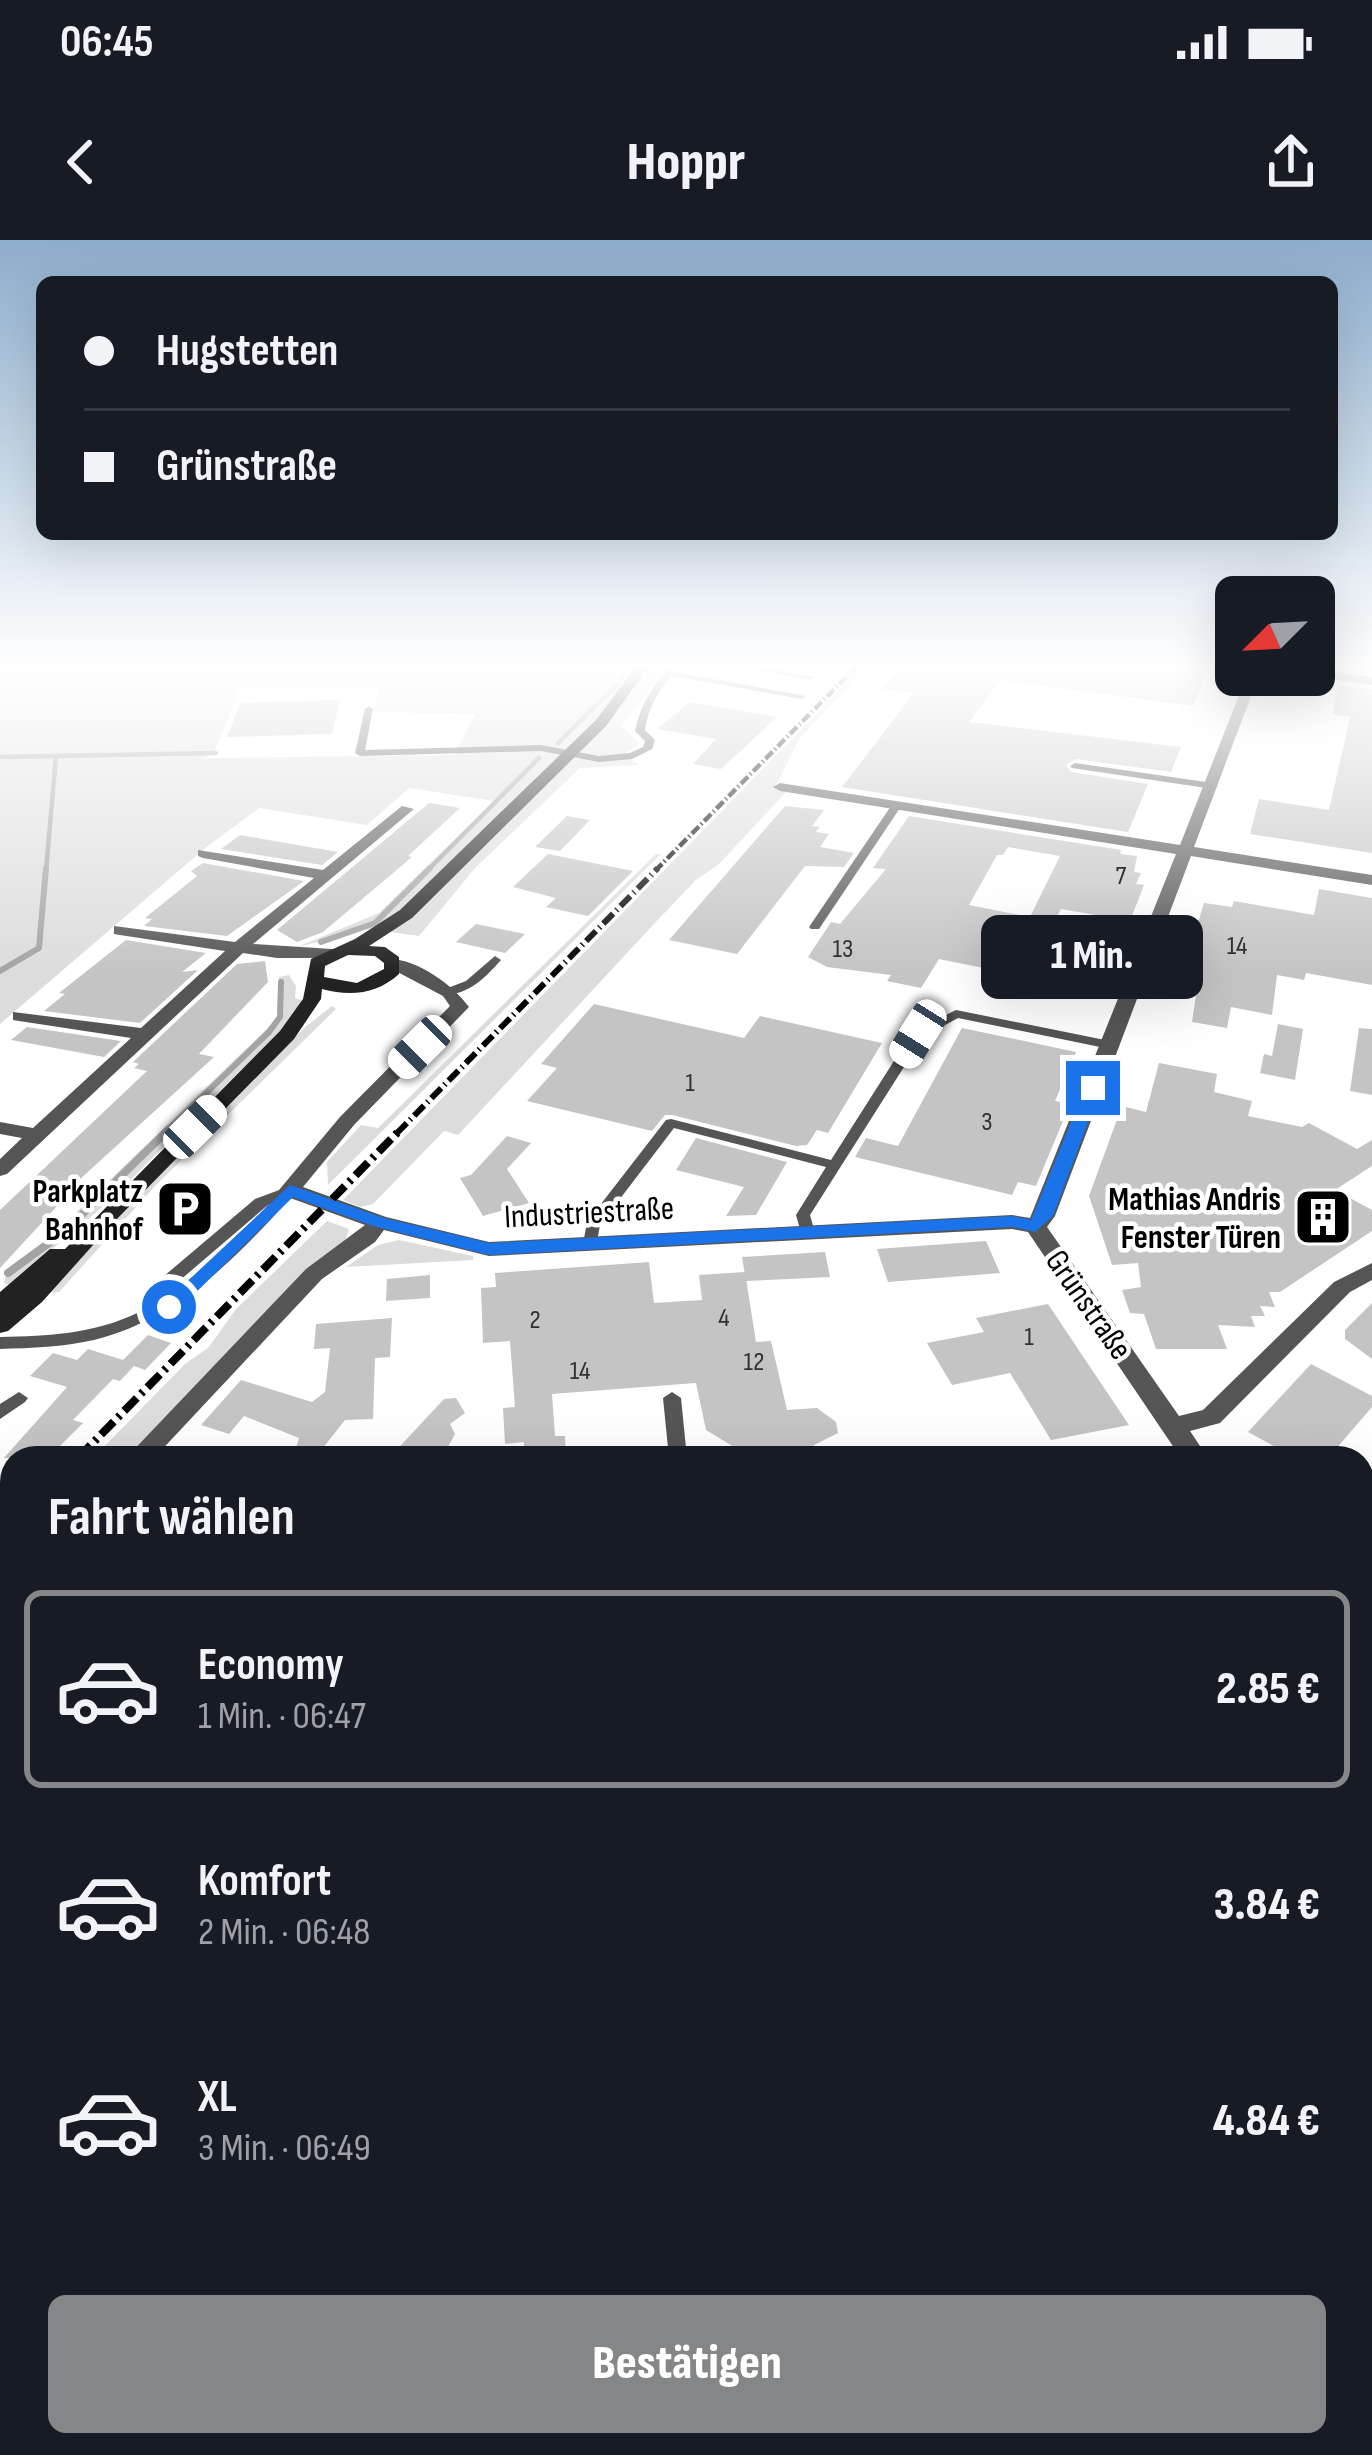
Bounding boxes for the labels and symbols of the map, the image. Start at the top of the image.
north arrow [1215,576,1335,696]
house number: 7 [1116,860,1127,892]
callout: 1 Min. [982,914,1204,998]
house number: 14 [1227,930,1247,962]
house number: 13 [833,933,853,965]
car [884,994,952,1074]
car [382,1009,458,1085]
route end [1066,1061,1120,1115]
house number: 1 [685,1067,695,1099]
car [157,1089,233,1165]
house number: 3 [981,1106,993,1138]
place label: Parkplatz Bahnhof [33,1172,144,1250]
parking icon: Parkplatz Bahnhof [154,1178,216,1240]
place label: Mathias Andris Fenster Türen [1108,1180,1281,1258]
building icon: Mathias Andris Fenster Türen [1292,1186,1354,1248]
street label: Industriestraße [503,1189,675,1237]
street label: Grünstraße [1036,1243,1140,1368]
route start [142,1280,196,1334]
house number: 4 [718,1302,730,1334]
house number: 2 [529,1304,541,1336]
house number: 1 [1024,1321,1034,1353]
house number: 12 [744,1346,764,1378]
house number: 14 [570,1355,590,1387]

